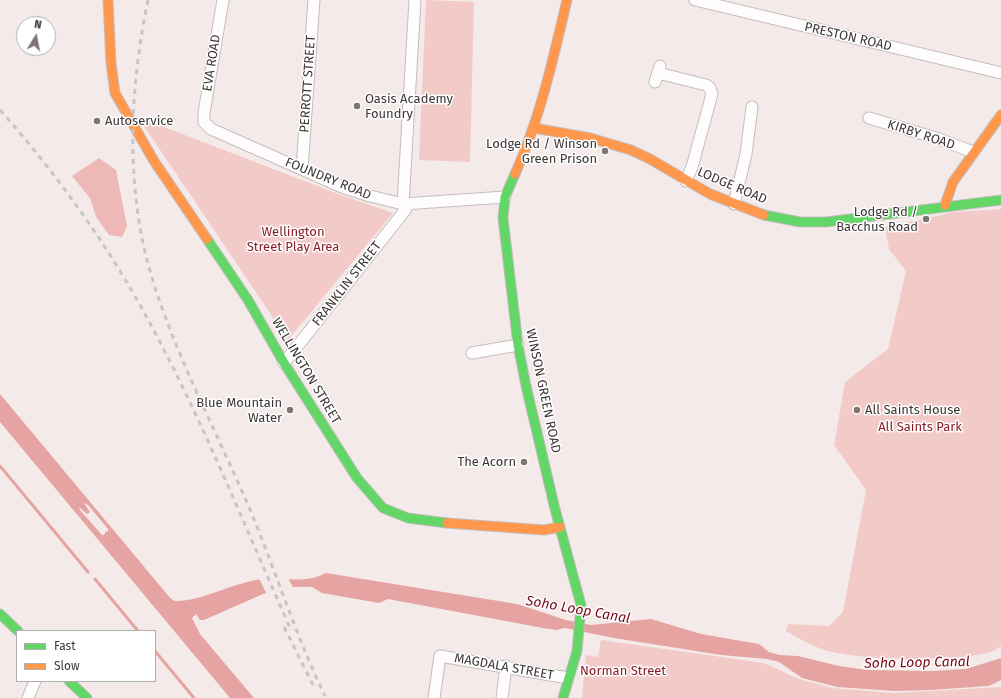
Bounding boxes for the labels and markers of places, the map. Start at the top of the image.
place label: Oasis Academy Foundry [365,91,453,122]
marker: Oasis Academy Foundry [352,101,362,111]
place label: Autoservice [105,113,173,129]
marker: Autoservice [92,116,102,126]
place label: Lodge Rd / Winson Green Prison [486,136,597,167]
marker: Lodge Rd / Winson Green Prison [600,146,610,156]
place label: Lodge Rd / Bacchus Road [836,204,918,235]
marker: Lodge Rd / Bacchus Road [921,214,931,224]
place label: Blue Mountain Water [196,395,282,426]
place label: All Saints House [865,402,960,418]
marker: Blue Mountain Water [285,405,295,415]
marker: All Saints House [852,405,862,415]
place label: The Acorn [458,454,516,470]
marker: The Acorn [519,457,529,467]

